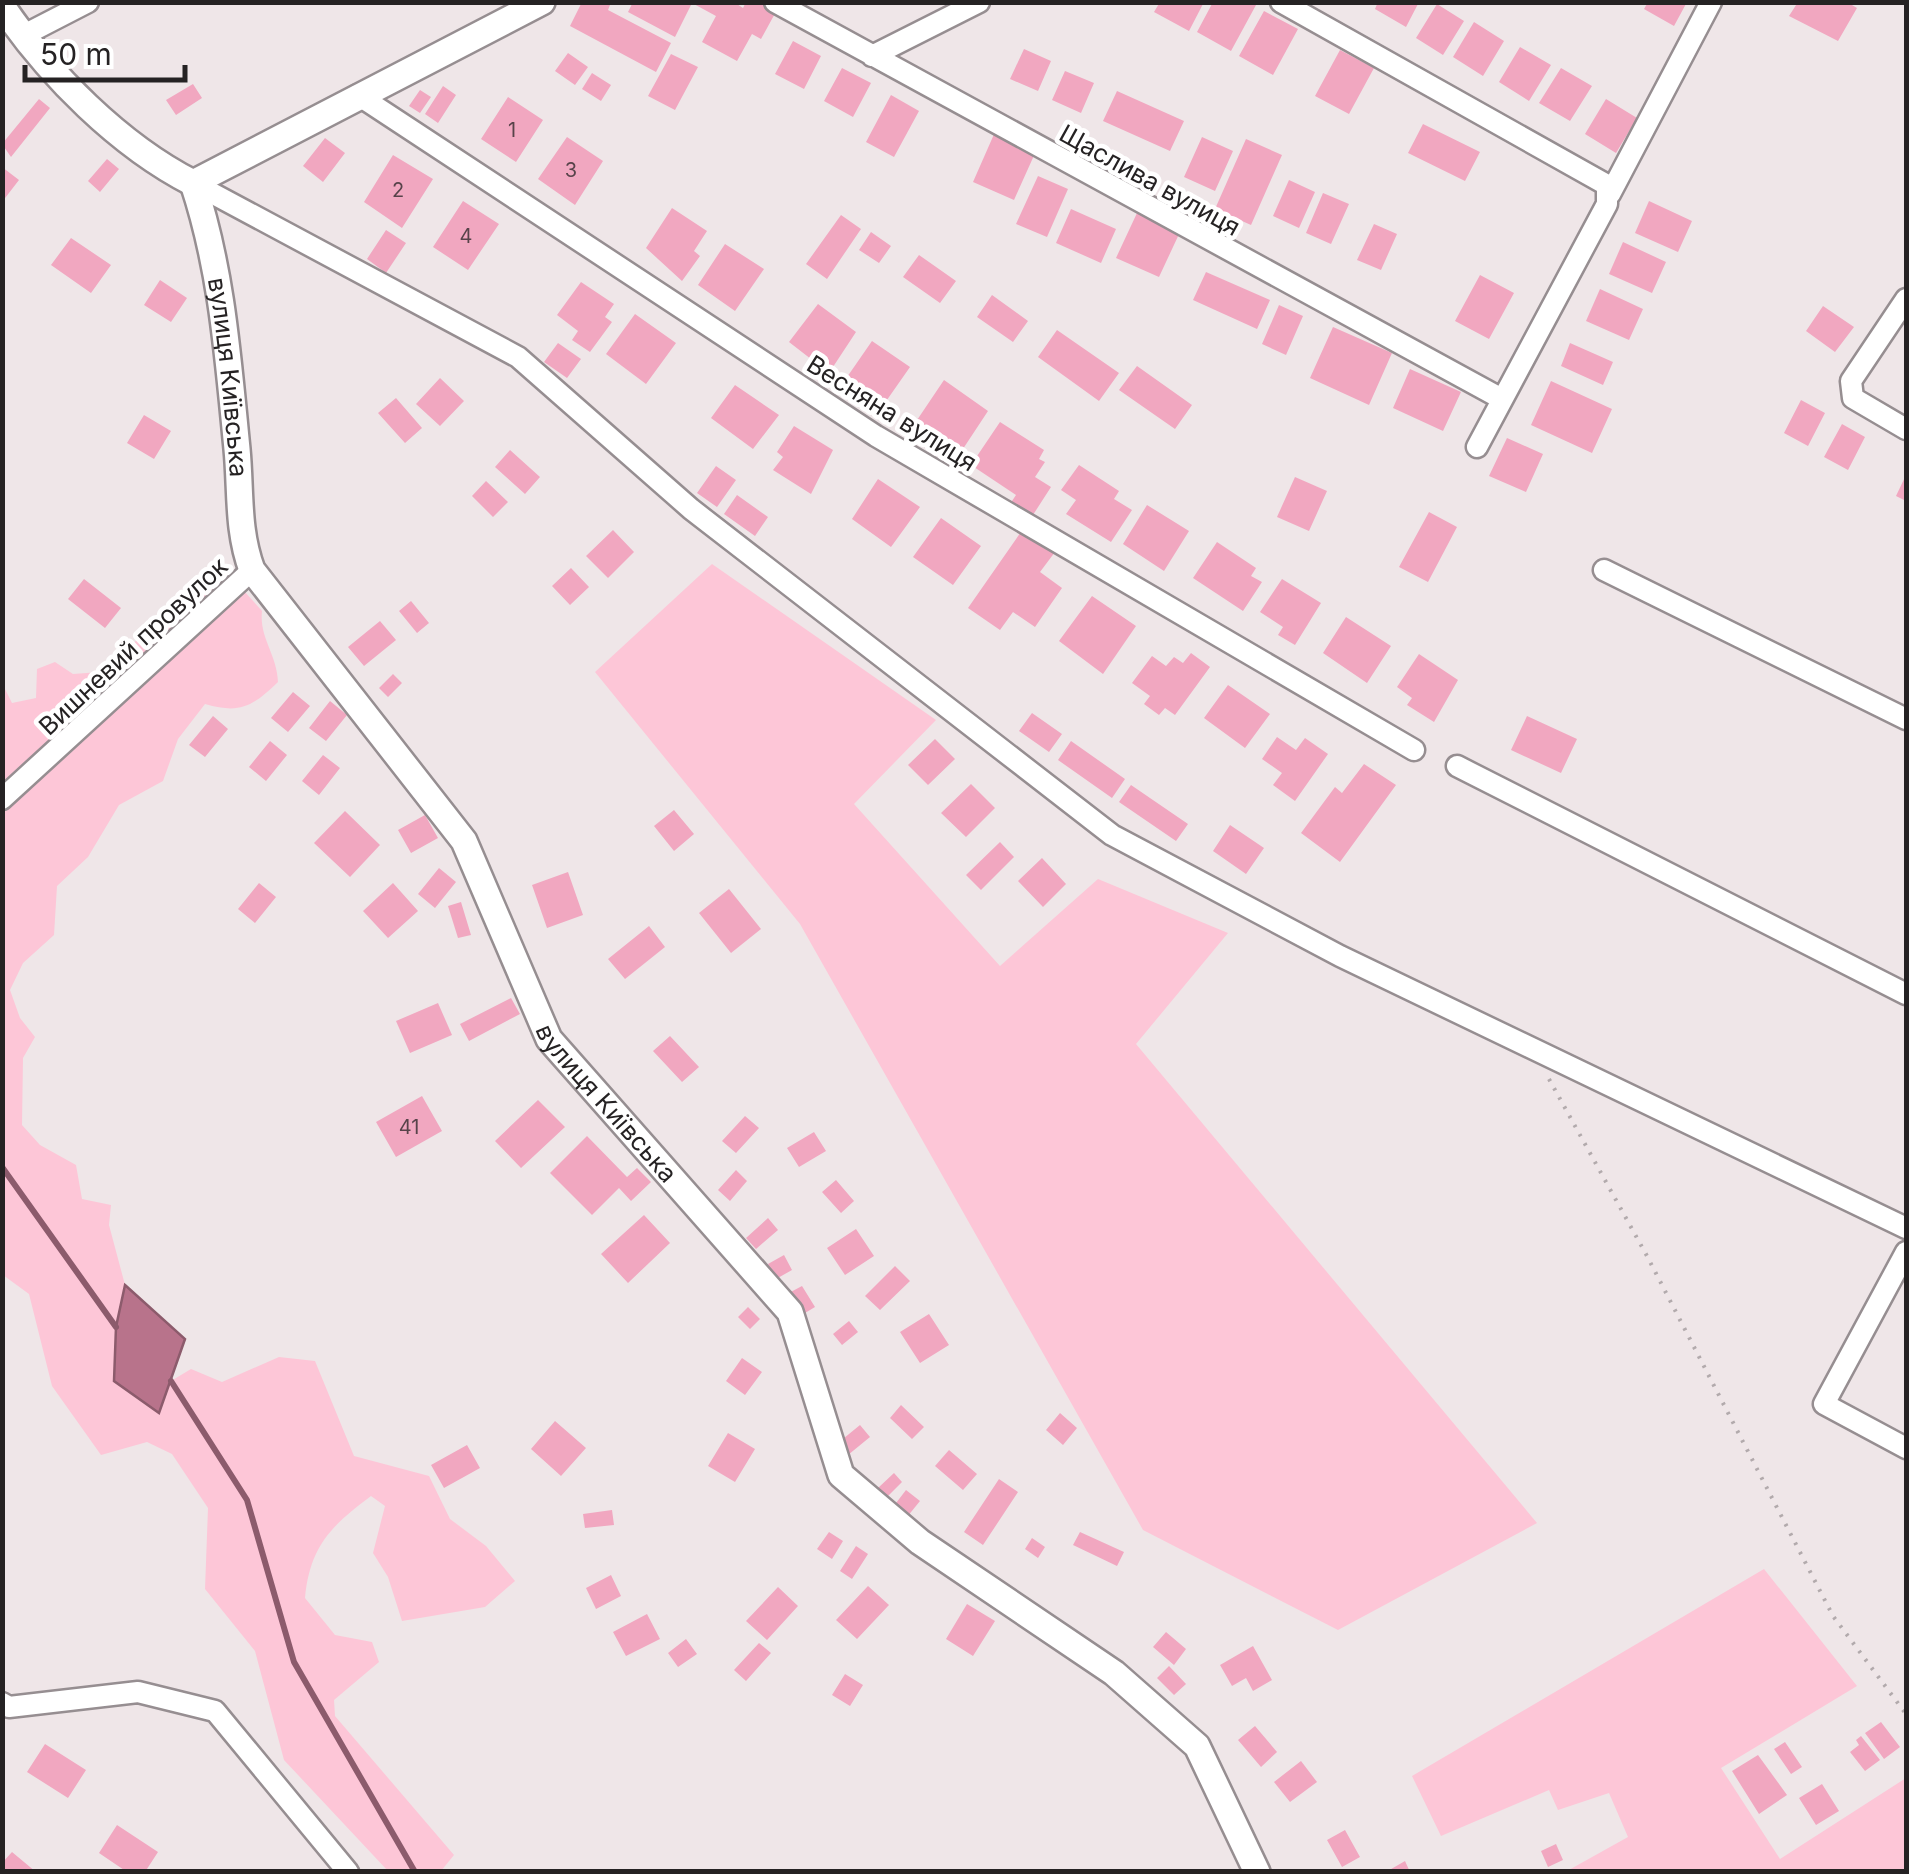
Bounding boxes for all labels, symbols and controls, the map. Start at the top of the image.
scale bar [25,20,185,82]
text: 50 m [40,36,112,72]
house number: 1 [508,118,516,142]
street label: Щаслива вулиця [1054,118,1246,242]
house number: 3 [565,158,577,182]
house number: 2 [392,178,404,202]
house number: 4 [460,224,472,248]
street label: вулиця Київська [202,275,254,478]
street label: Весняна вулиця [801,349,983,477]
street label: Вишневий провулок [33,551,234,741]
street label: вулиця Київська [530,1020,683,1188]
house number: 41 [399,1115,419,1139]

